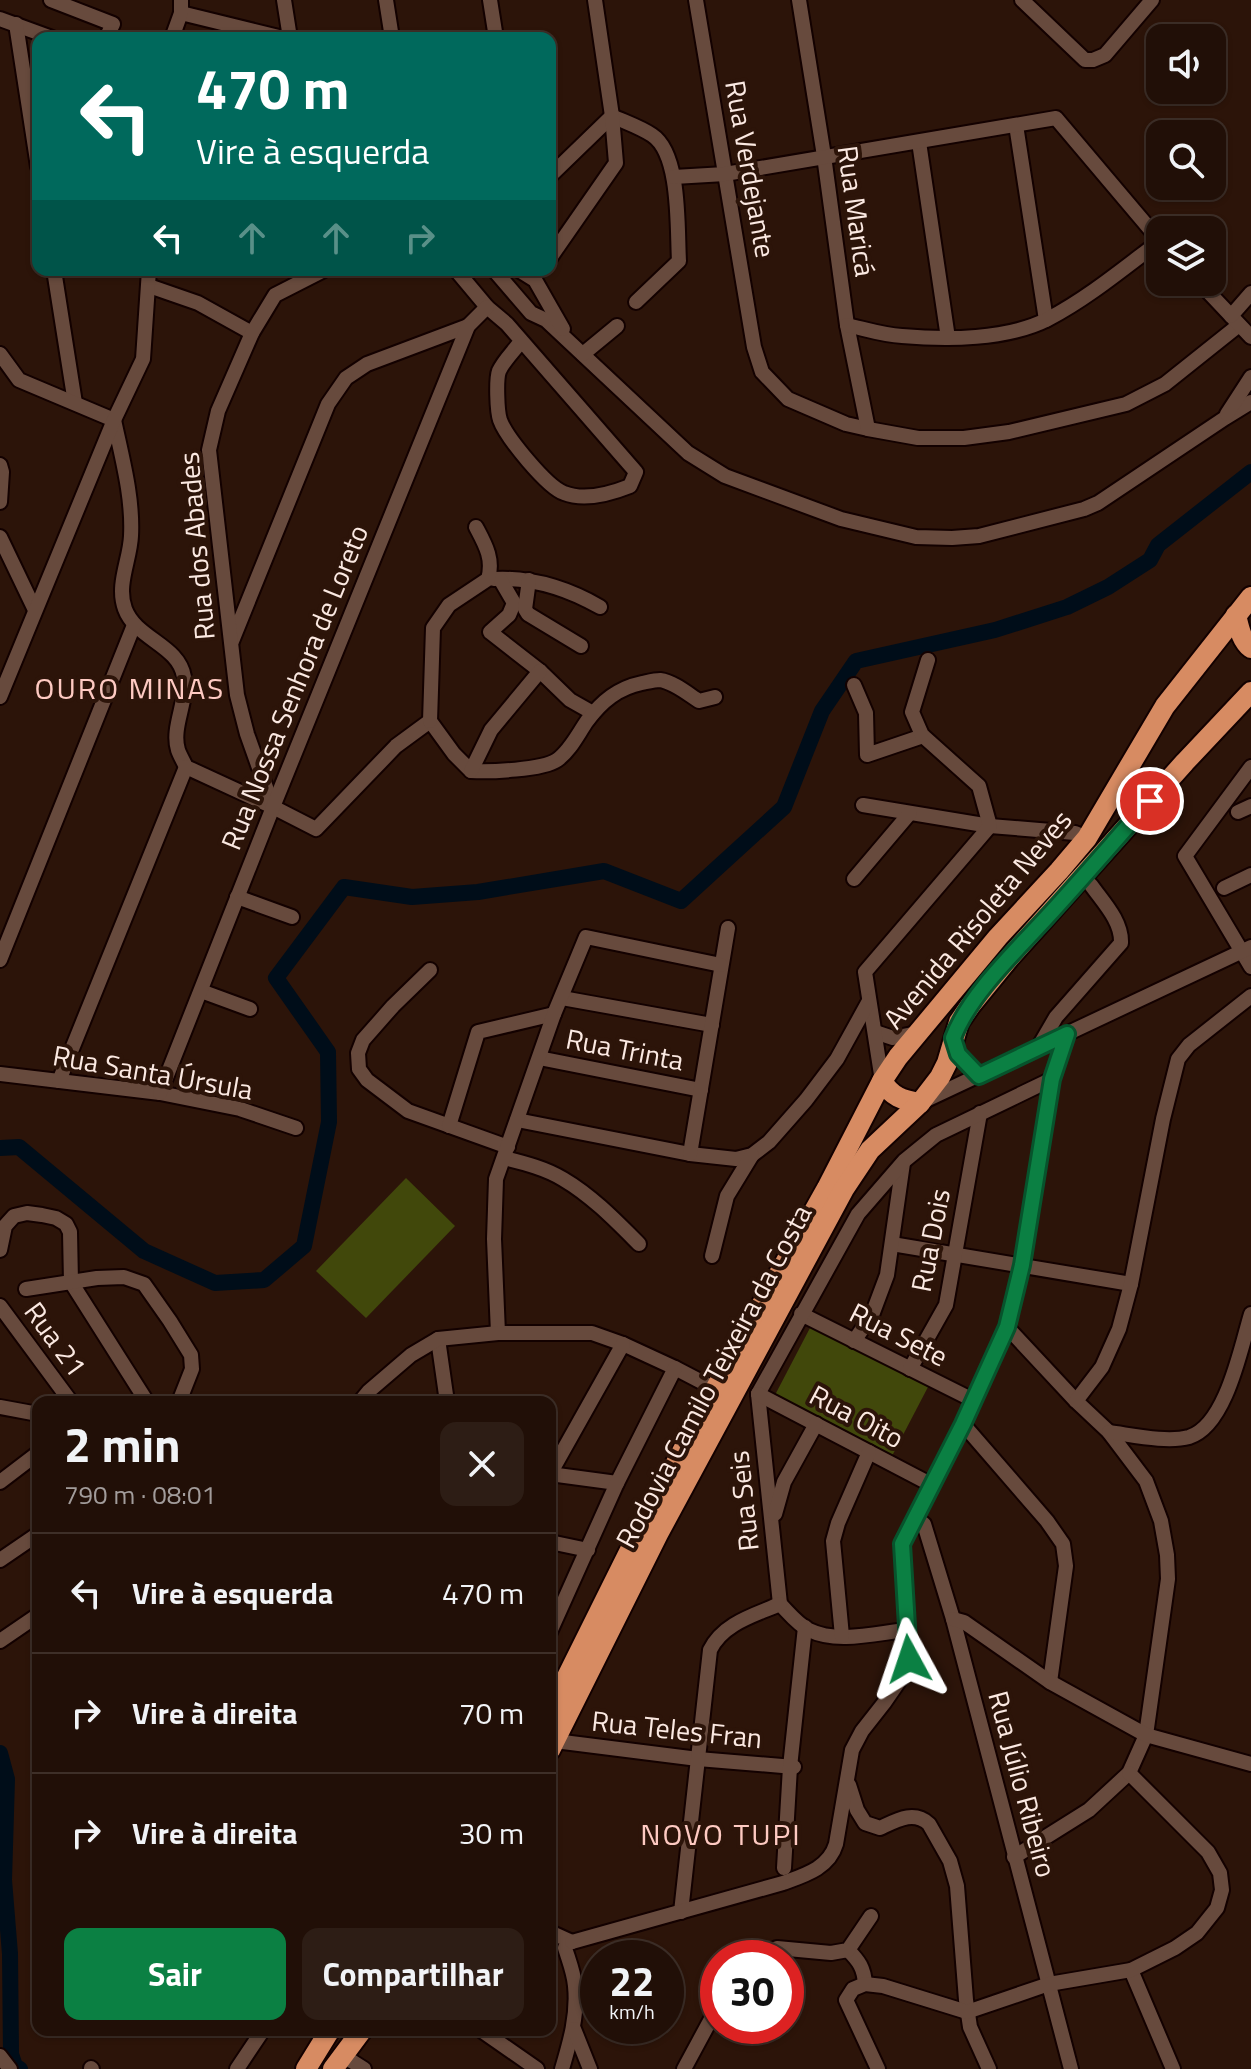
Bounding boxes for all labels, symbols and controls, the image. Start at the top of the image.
map controls [1146,24,1226,296]
button: sound [1146,24,1226,104]
text: 470 m [196,46,349,131]
icon: left [64,64,168,168]
street label: Rua Verdejante [714,77,788,261]
button: search [1146,120,1226,200]
text: Vire à esquerda [196,123,429,178]
street label: Rua Maricá [827,143,887,279]
icon: left [146,216,190,260]
icon: ahead [230,216,274,260]
icon: ahead [314,216,358,260]
icon: right [398,216,442,260]
button: layers [1146,216,1226,296]
street label: Rua dos Abades [166,450,226,642]
street label: Rua Nossa Senhora de Loreto [209,518,379,856]
district label: OURO MINAS [35,665,225,711]
pin [1116,767,1184,835]
icon: arrive [1128,779,1172,823]
street label: Avenida Risoleta Neves [872,800,1082,1038]
street label: Rua Trinta [562,1017,688,1081]
street label: Rua Santa Úrsula [50,1033,256,1111]
street label: Rua Dois [899,1185,961,1295]
street label: Rodovia Camilo Teixeira da Costa [604,1197,822,1555]
street label: Rua Sete [842,1291,956,1377]
street label: Rua 21 [14,1293,98,1385]
street label: Rua Oito [802,1373,912,1459]
text: 2 min [64,1408,181,1481]
button: close [440,1422,524,1506]
street label: Rua Seis [716,1449,770,1553]
text: 790 m · 08:01 [64,1475,216,1514]
text: Vire à esquerda [132,1570,333,1616]
text: 470 m [442,1570,524,1616]
icon: left [64,1571,108,1615]
position arrow [867,1617,951,1701]
street label: Rua Júlio Ribeiro [977,1686,1069,1882]
text: Vire à direita [132,1690,297,1736]
text: 70 m [459,1690,524,1736]
icon: right [64,1691,108,1735]
street label: Rua Teles Fran [590,1699,764,1759]
text: Vire à direita [132,1810,297,1856]
text: 30 m [459,1810,524,1856]
icon: right [64,1811,108,1855]
district label: NOVO TUPI [640,1811,802,1857]
button: Sair [64,1928,286,2020]
button: Compartilhar [302,1928,524,2020]
speed limit sign: 30 [700,1940,804,2044]
text: 22 [610,1951,654,2012]
text: km/h [609,1996,655,2027]

